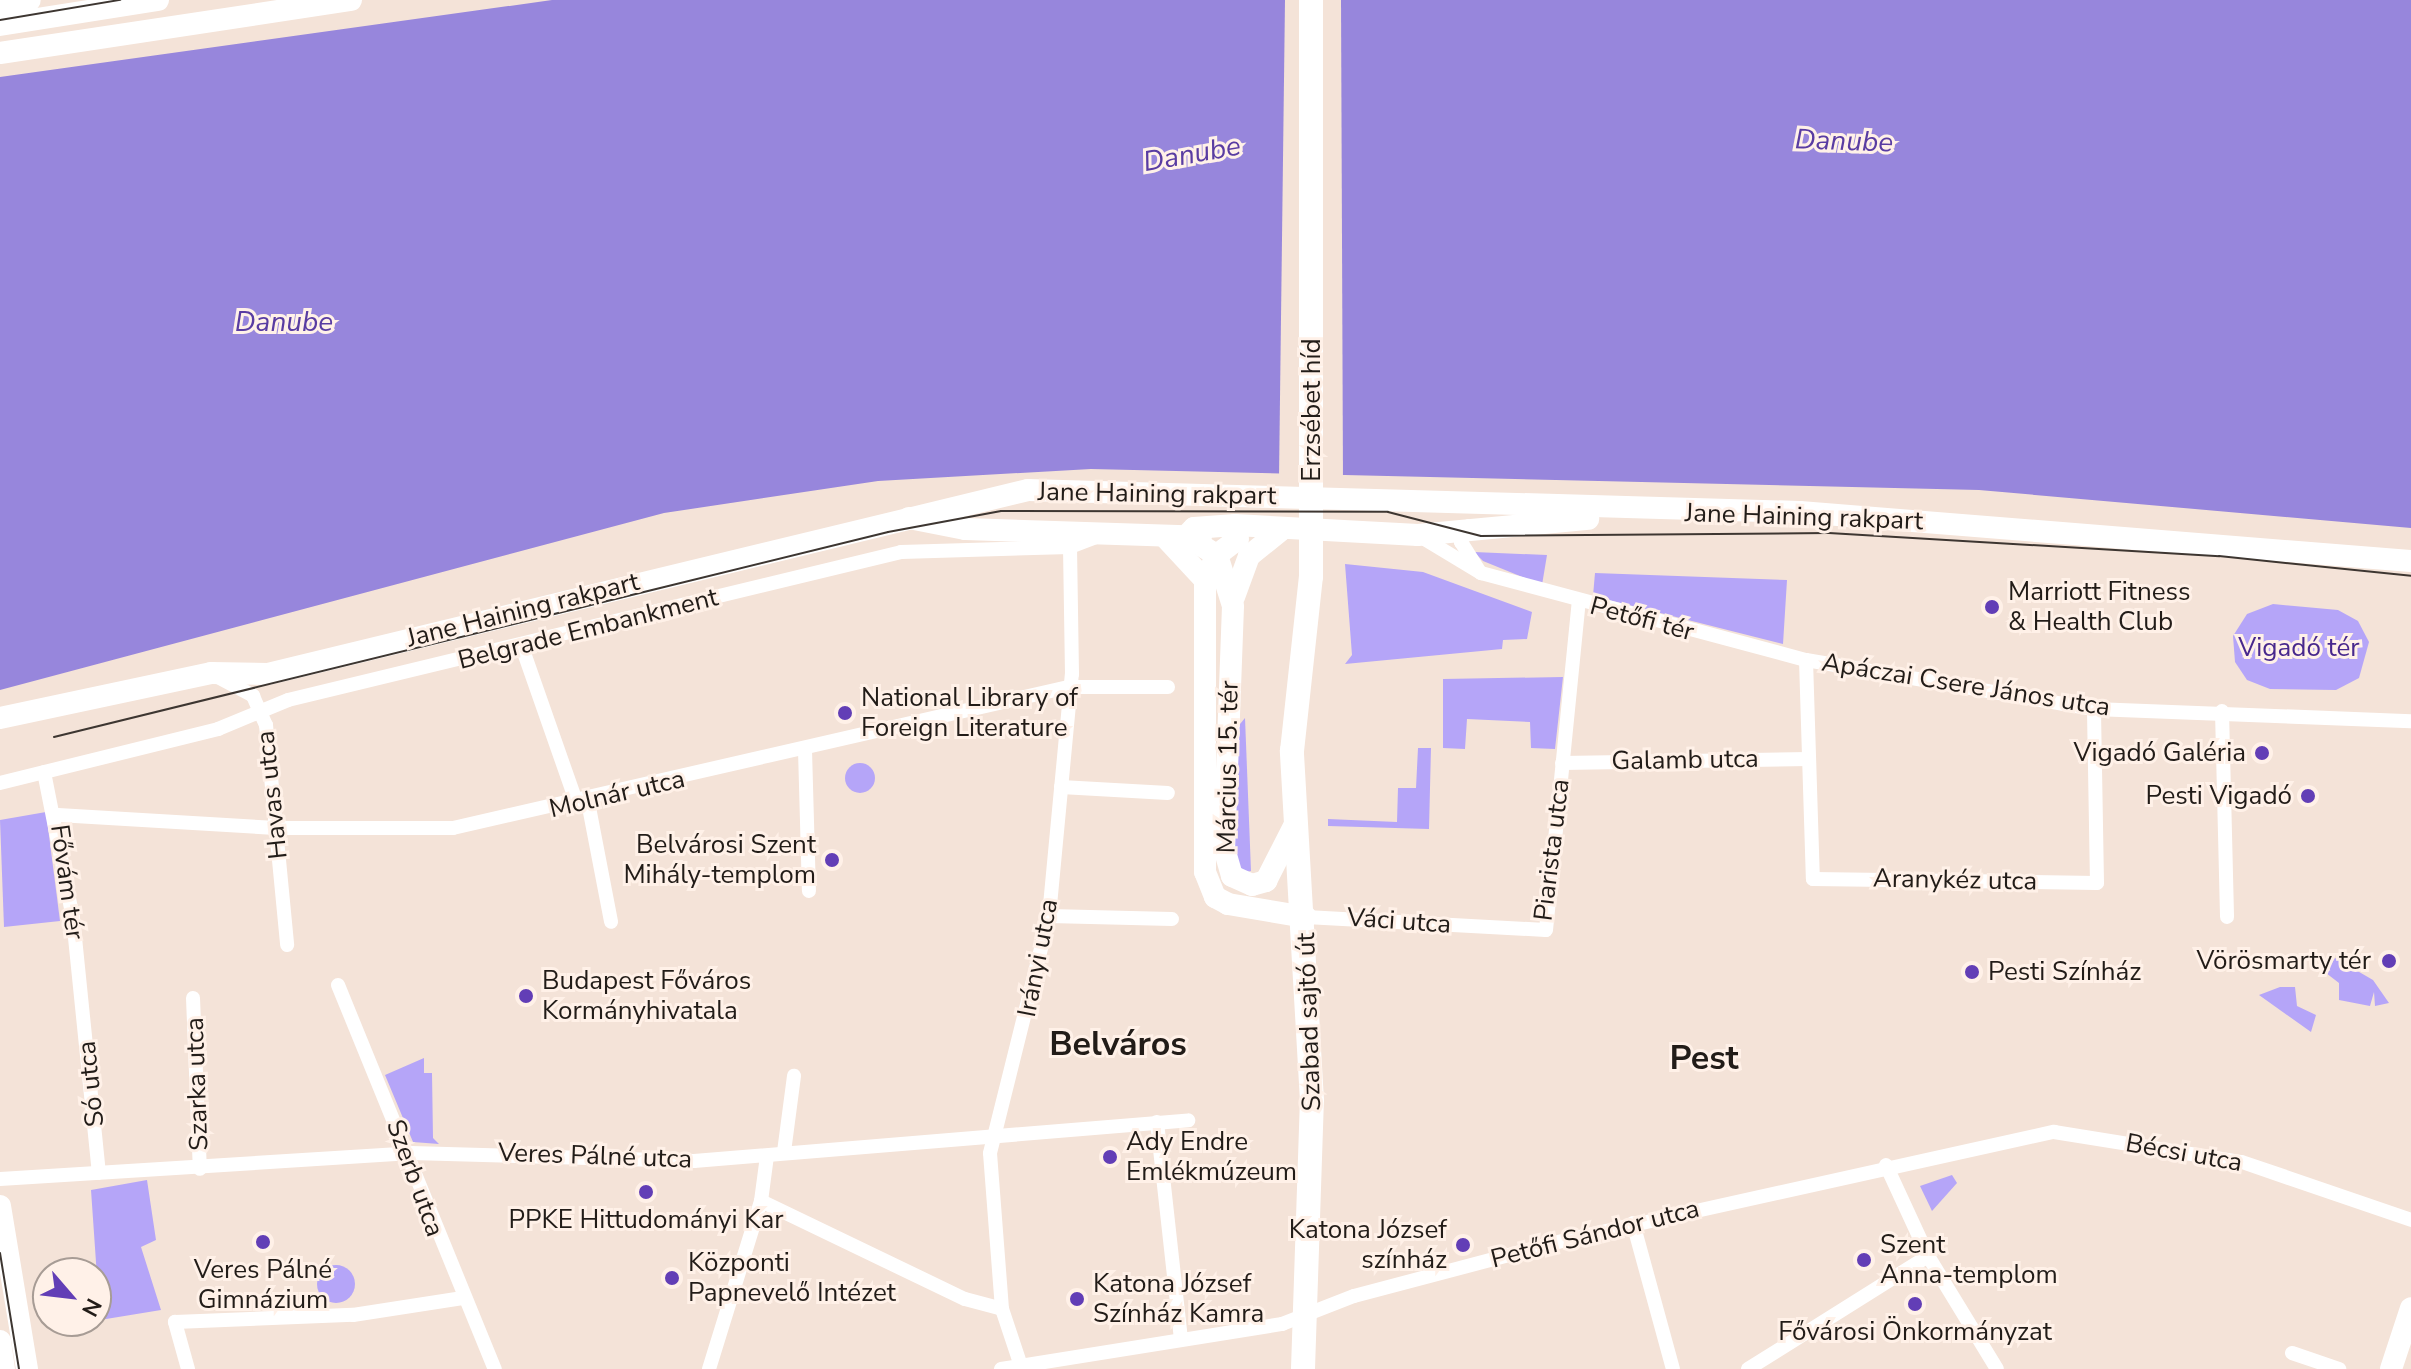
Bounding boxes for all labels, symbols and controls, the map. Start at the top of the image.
water label: Danube [1794,122,1894,160]
water label: Danube [1141,129,1243,179]
water label: Danube [235,305,333,339]
street label: Erzsébet híd [1296,338,1328,482]
street label: Jane Haining rakpart [1037,476,1277,512]
street label: Jane Haining rakpart [1684,497,1924,537]
street label: Jane Haining rakpart [403,566,643,654]
place label: Marriott Fitness & Health Club [2008,576,2191,638]
street label: Belgrade Embankment [455,582,721,676]
street label: Petőfi tér [1587,590,1697,648]
marker: Marriott Fitness & Health Club [1983,598,2001,616]
park label: Vigadó tér [2238,632,2360,664]
street label: Apáczai Csere János utca [1820,647,2112,723]
street label: Március 15. tér [1211,680,1245,854]
place label: National Library of Foreign Literature [861,682,1078,744]
marker: National Library of Foreign Literature [836,704,854,722]
street label: Havas utca [250,729,294,861]
place label: Vigadó Galéria [2074,737,2246,769]
street label: Galamb utca [1611,743,1759,777]
marker: Vigadó Galéria [2253,744,2271,762]
street label: Molnár utca [546,763,688,825]
street label: Piarista utca [1528,777,1576,923]
place label: Pesti Vigadó [2146,780,2292,812]
marker: Pesti Vigadó [2299,787,2317,805]
street label: Fővám tér [43,822,91,942]
place label: Belvárosi Szent Mihály-templom [623,829,816,890]
marker: Belvárosi Szent Mihály-templom [823,851,841,869]
street label: Aranykéz utca [1873,863,2037,897]
street label: Irányi utca [1011,896,1065,1020]
street label: Váci utca [1346,902,1452,940]
street label: Szabad sajtó út [1290,932,1328,1112]
place label: Vörösmarty tér [2197,945,2371,977]
marker: Vörösmarty tér [2378,950,2400,972]
place label: Pesti Színház [1988,956,2141,988]
marker: Pesti Színház [1963,963,1981,981]
place label: Budapest Főváros Kormányhivatala [542,965,751,1026]
marker: Budapest Főváros Kormányhivatala [517,987,535,1005]
street label: Szarka utca [179,1017,215,1151]
district label: Belváros [1049,1025,1187,1065]
street label: Só utca [71,1039,111,1129]
district label: Pest [1669,1039,1739,1079]
street label: Szerb utca [379,1115,451,1241]
place label: Ady Endre Emlékmúzeum [1126,1126,1297,1188]
street label: Bécsi utca [2123,1127,2245,1179]
street label: Veres Pálné utca [497,1137,693,1175]
marker: Ady Endre Emlékmúzeum [1101,1148,1119,1166]
marker: PPKE Hittudományi Kar [637,1183,655,1201]
street label: Petőfi Sándor utca [1488,1193,1702,1275]
place label: PPKE Hittudományi Kar [509,1204,783,1236]
place label: Katona József színház [1289,1214,1447,1276]
place label: Szent Anna-templom [1880,1229,2058,1290]
marker: Veres Pálné Gimnázium [254,1233,272,1251]
marker: Katona József színház [1454,1236,1472,1254]
place label: Központi Papnevelő Intézet [688,1247,896,1308]
marker: Szent Anna-templom [1855,1251,1873,1269]
place label: Veres Pálné Gimnázium [194,1254,332,1316]
north arrow [32,1257,112,1337]
place label: Katona József Színház Kamra [1093,1268,1264,1330]
marker: Központi Papnevelő Intézet [663,1269,681,1287]
marker: Katona József Színház Kamra [1068,1290,1086,1308]
text: N [74,1293,109,1322]
marker: Fővárosi Önkormányzat [1906,1295,1924,1313]
place label: Fővárosi Önkormányzat [1778,1316,2052,1348]

